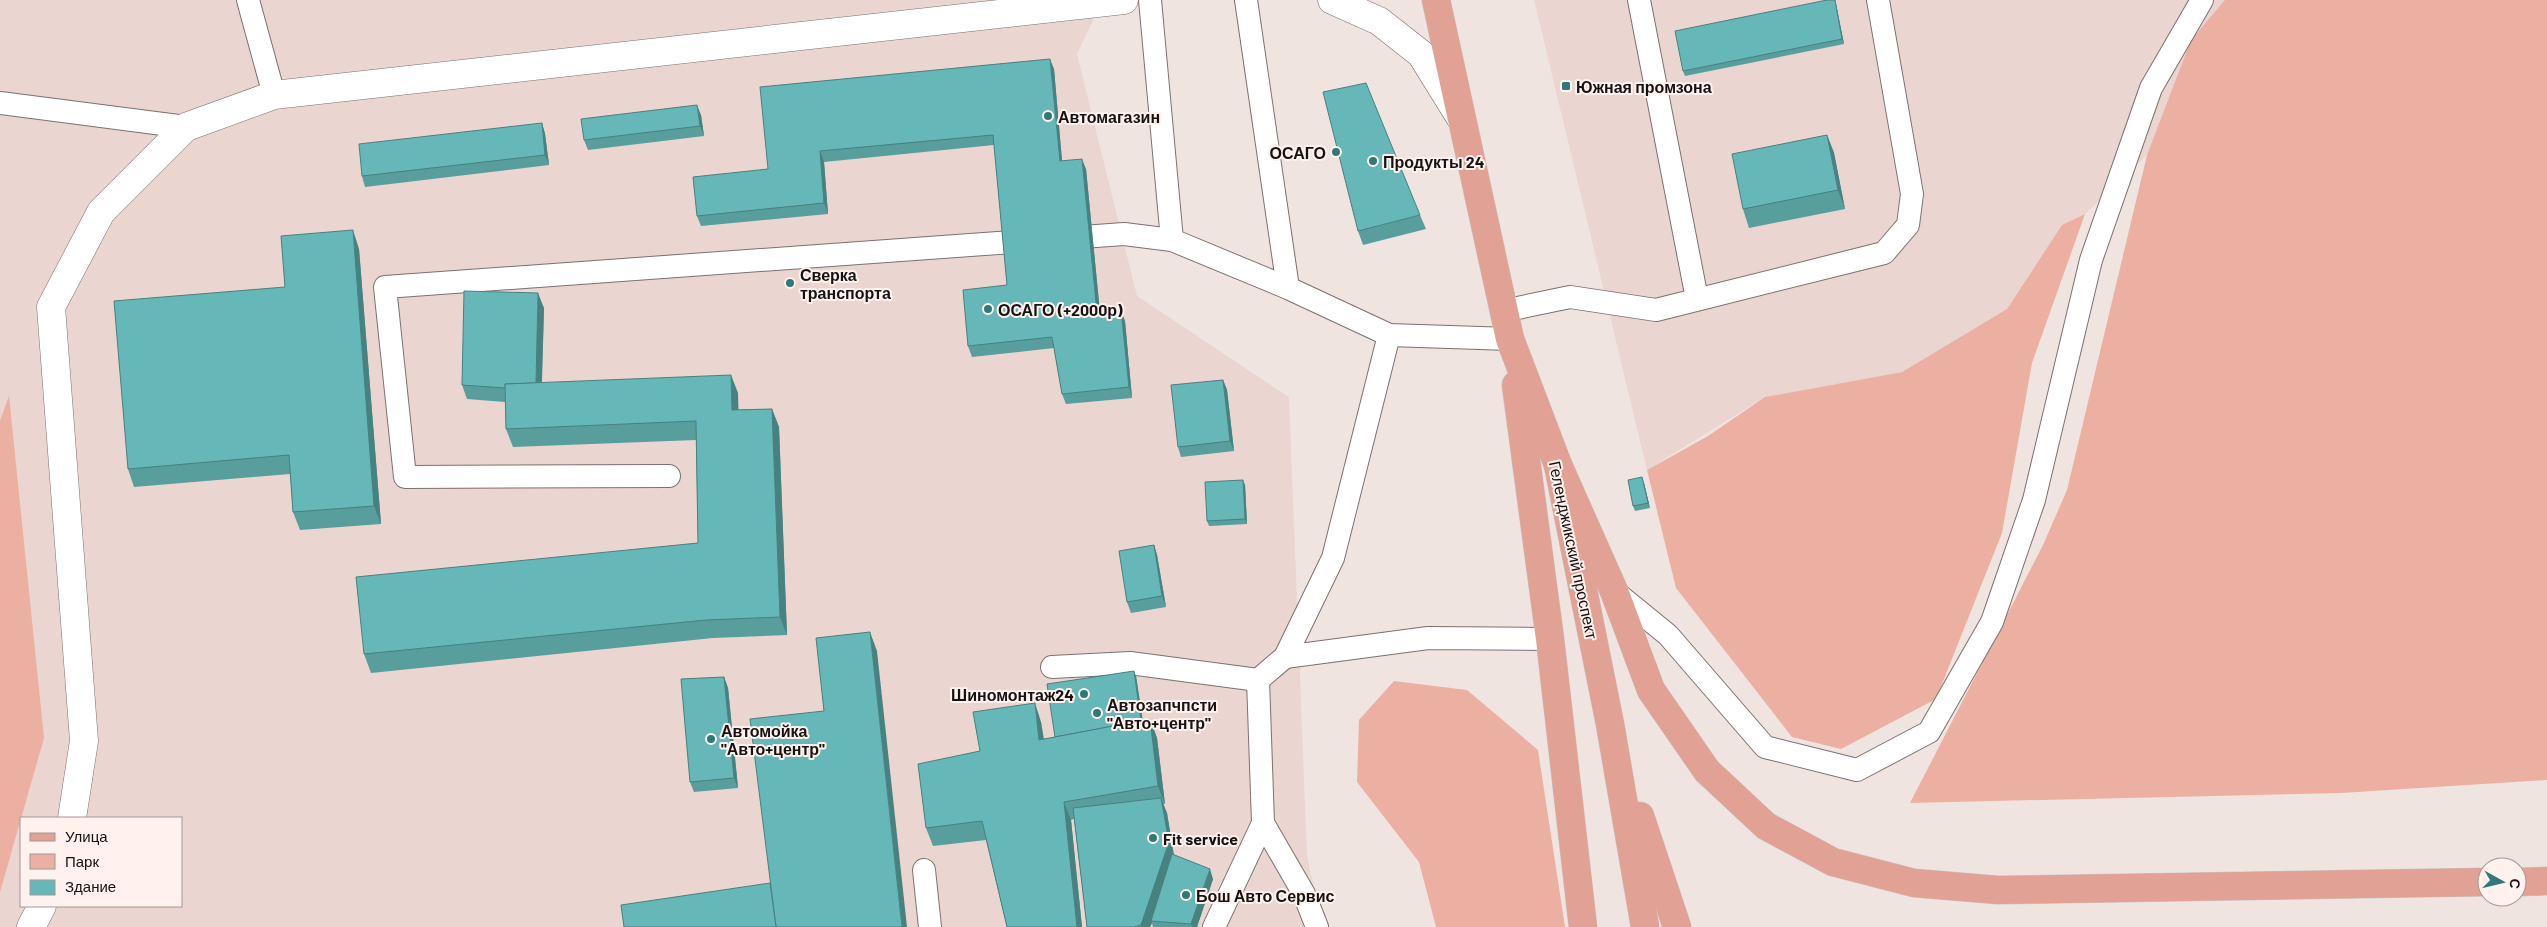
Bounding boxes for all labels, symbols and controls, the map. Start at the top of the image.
place label: Южная промзона [1576,77,1712,96]
marker: Южная промзона [1560,80,1572,92]
place label: Автомагазин [1058,107,1160,126]
marker: Автомагазин [1042,110,1054,122]
place label: ОСАГО [1270,143,1326,162]
marker: ОСАГО [1330,146,1342,158]
place label: Продукты 24 [1383,152,1484,171]
marker: Продукты 24 [1367,155,1379,167]
place label: Сверка транспорта [800,265,891,302]
marker: Сверка транспорта [784,277,796,289]
place label: ОСАГО (+2000р) [998,300,1123,319]
marker: ОСАГО (+2000р) [982,303,994,315]
street label: Геленджикский проспект [1546,459,1602,642]
place label: Шиномонтаж24 [951,685,1074,704]
marker: Шиномонтаж24 [1078,688,1090,700]
place label: Автозапчпсти "Авто+центр" [1107,695,1217,732]
marker: Автозапчпсти "Авто+центр" [1091,707,1103,719]
place label: Автомойка "Авто+центр" [721,721,825,758]
marker: Автомойка "Авто+центр" [705,733,717,745]
legend [20,817,182,907]
text: Улица [65,827,108,845]
place label: Fit service [1163,829,1238,848]
marker: Fit service [1147,832,1159,844]
text: Парк [65,852,99,870]
north arrow [2477,857,2527,907]
text: Здание [65,877,116,895]
text: С [2506,878,2524,890]
place label: Бош Авто Сервис [1196,886,1334,905]
marker: Бош Авто Сервис [1180,889,1192,901]

